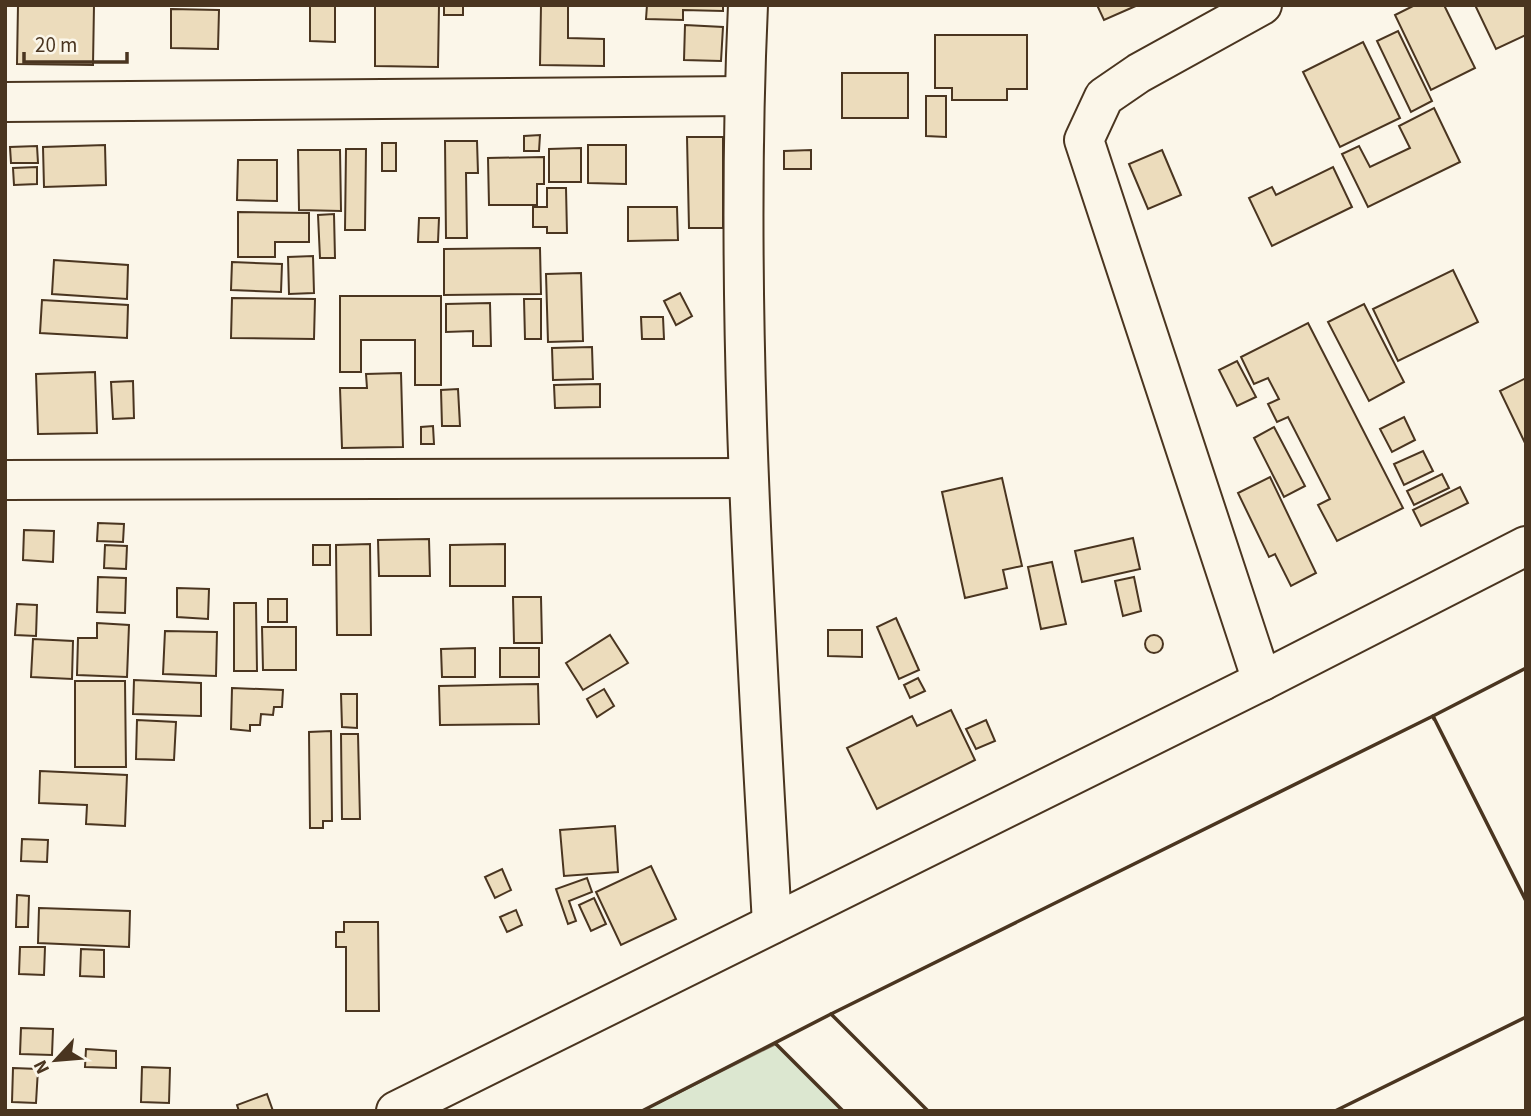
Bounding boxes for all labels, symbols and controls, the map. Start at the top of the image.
scale bar [24,21,128,65]
text: 20 m [35,30,77,60]
north arrow [21,1025,91,1095]
text: N [27,1055,57,1078]

